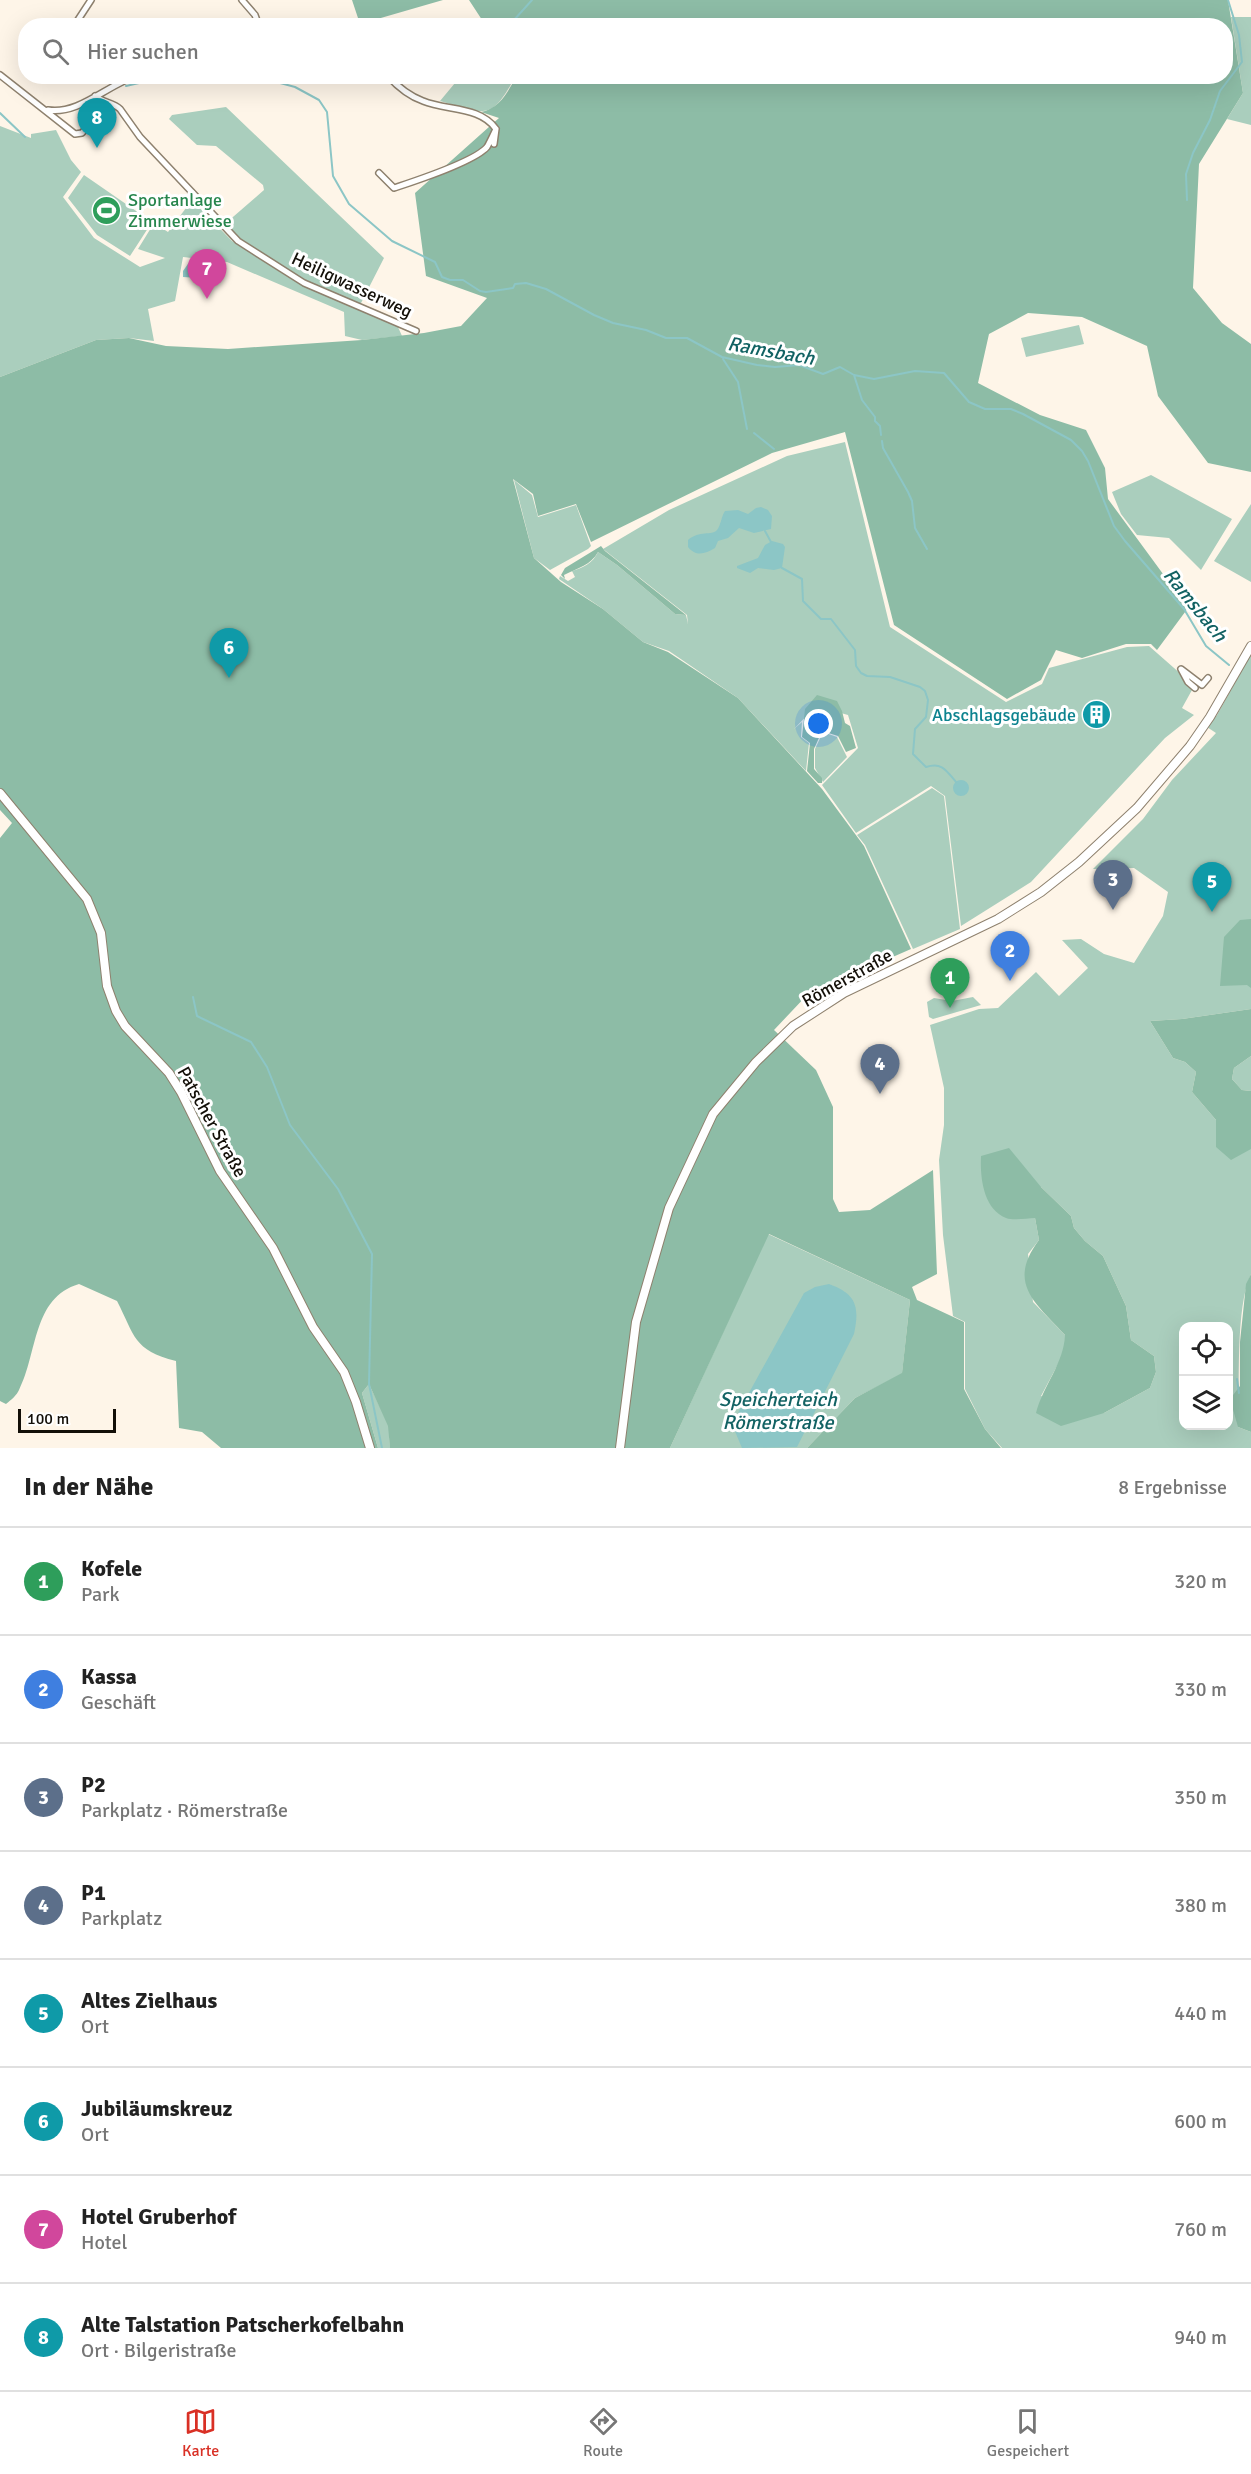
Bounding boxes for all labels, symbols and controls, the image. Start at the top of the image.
search box [18,18,1233,84]
icon: search [39,35,72,68]
text: Hier suchen [87,38,199,65]
pin: 8 [78,98,116,148]
place label: Sportanlage Zimmerwiese [128,189,232,232]
sports icon: Sportanlage Zimmerwiese [91,194,123,226]
street label: Heiligwasserweg [288,247,416,323]
pin: 7 [188,250,226,299]
water label: Ramsbach [726,331,817,371]
water label: Ramsbach [1158,563,1233,648]
pin: 6 [210,628,248,678]
building icon: Abschlagsgebäude [1081,699,1113,731]
place label: Abschlagsgebäude [932,704,1076,726]
your location [804,709,833,738]
pin: 3 [1094,860,1132,910]
pin: 5 [1192,862,1232,912]
pin: 2 [990,932,1030,981]
street label: Römerstraße [798,944,896,1012]
pin: 1 [930,958,970,1008]
pin: 4 [860,1044,900,1094]
street label: Patscher Straße [173,1063,251,1181]
map controls [1179,1322,1233,1430]
button: locate [1179,1322,1233,1376]
button: layers [1179,1376,1233,1430]
water label: Speicherteich Römerstraße [719,1387,838,1435]
scale bar [18,1406,116,1434]
text: 100 m [27,1409,69,1429]
text: In der Nähe [24,1471,154,1503]
text: 8 Ergebnisse [1118,1475,1227,1500]
text: Kofele [81,1555,142,1582]
text: 1 [38,1569,49,1594]
text: 320 m [1174,1569,1227,1594]
text: Park [81,1582,119,1607]
text: Kassa [81,1663,137,1690]
text: 2 [38,1677,49,1702]
text: 330 m [1174,1677,1227,1702]
text: Geschäft [81,1690,156,1715]
text: P2 [81,1771,106,1798]
text: 3 [38,1785,49,1810]
text: 350 m [1174,1785,1227,1810]
text: Parkplatz · Römerstraße [81,1798,288,1823]
text: P1 [81,1879,106,1906]
text: 4 [38,1893,49,1918]
text: 380 m [1174,1893,1227,1918]
text: Parkplatz [81,1906,162,1931]
text: Altes Zielhaus [81,1987,217,2014]
text: 5 [38,2001,49,2026]
text: 440 m [1174,2001,1227,2026]
text: Ort [81,2014,109,2039]
text: Jubiläumskreuz [81,2095,232,2122]
text: 6 [38,2109,49,2134]
text: 600 m [1174,2109,1227,2134]
text: Ort [81,2122,109,2147]
text: Hotel Gruberhof [81,2203,236,2230]
text: 7 [38,2217,49,2242]
text: 760 m [1174,2217,1227,2242]
text: Hotel [81,2230,127,2255]
text: Alte Talstation Patscherkofelbahn [81,2311,404,2338]
text: 8 [38,2325,49,2350]
text: 940 m [1174,2325,1227,2350]
text: Ort · Bilgeristraße [81,2338,236,2363]
tab: Karte [182,2405,219,2461]
tab: Route [583,2405,623,2461]
tab: Gespeichert [987,2405,1069,2461]

